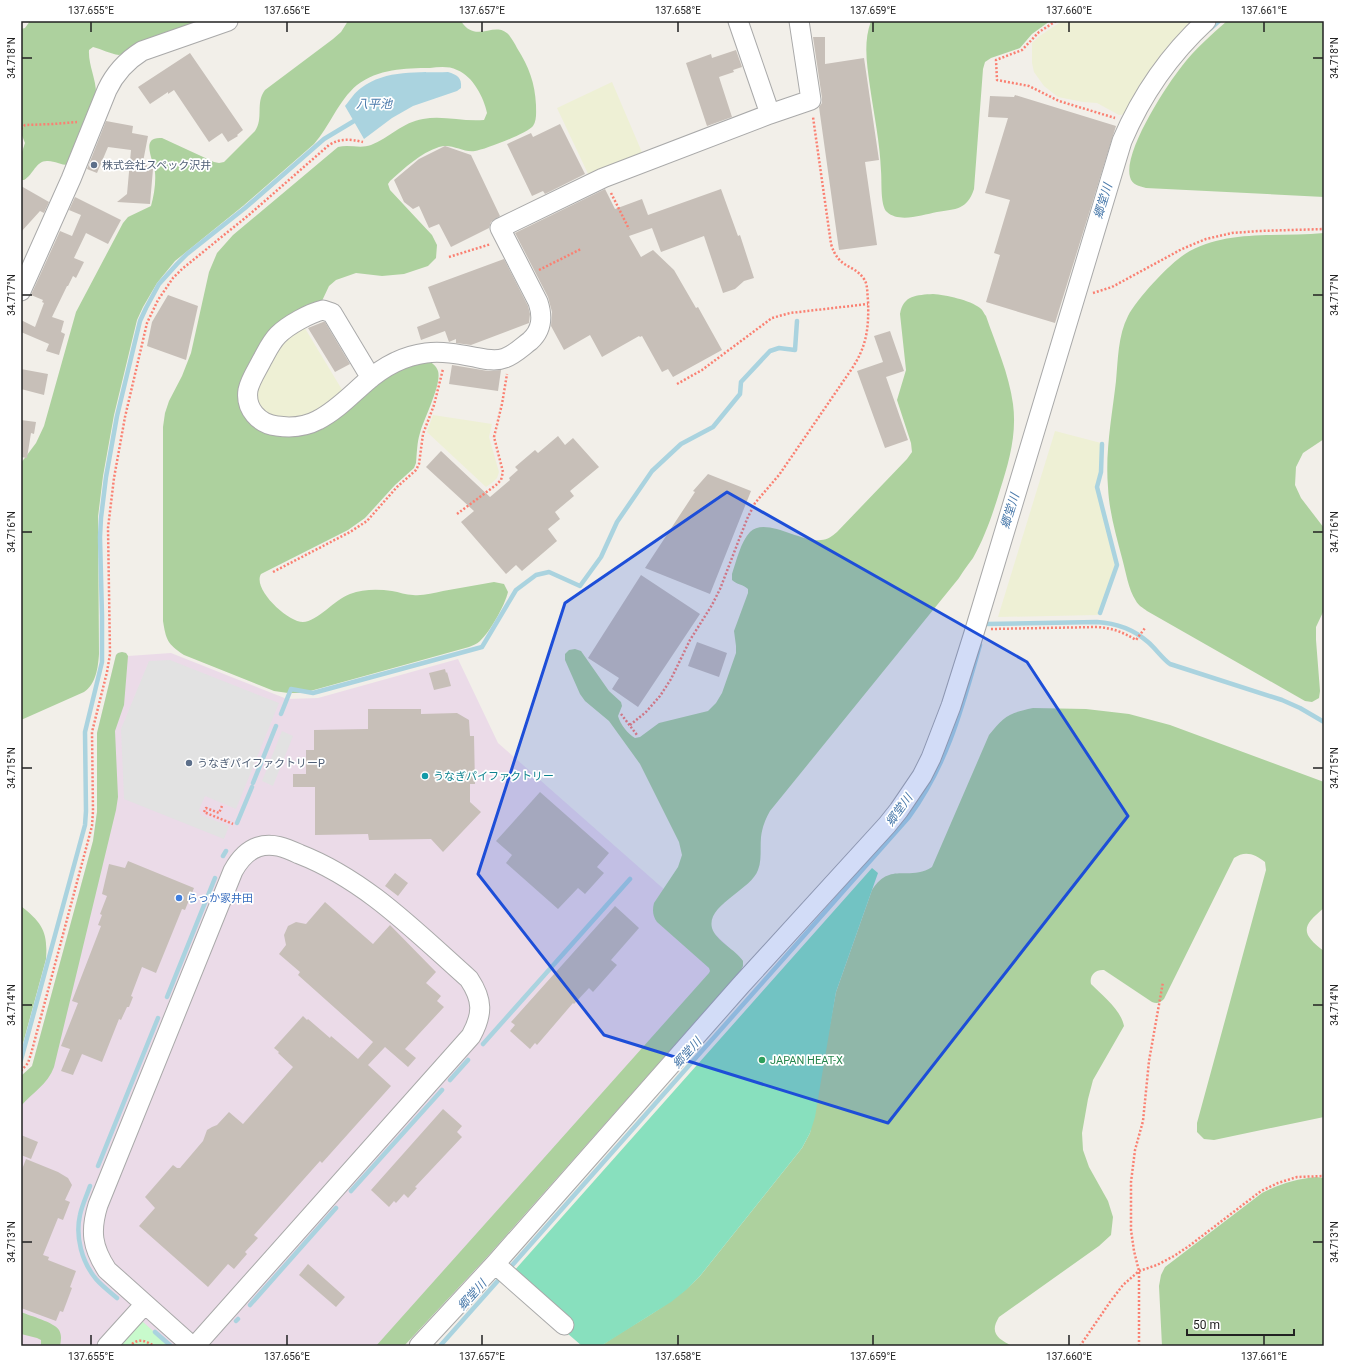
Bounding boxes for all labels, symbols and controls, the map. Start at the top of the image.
text: 137.655°E [68,5,114,16]
text: 137.656°E [264,5,310,16]
text: 137.657°E [459,5,505,16]
text: 137.658°E [655,5,701,16]
text: 137.659°E [850,5,896,16]
text: 137.660°E [1046,5,1092,16]
text: 137.661°E [1241,5,1287,16]
text: 34.718°N [6,37,17,79]
text: 34.718°N [1329,37,1340,79]
water label: 八平池 [356,97,393,111]
place label: 株式会社スペック沢井 [102,159,211,172]
marker: 株式会社スペック沢井 [89,160,99,170]
water label: 郷堂川 [1091,180,1116,220]
text: 34.717°N [6,274,17,316]
text: 34.717°N [1329,274,1340,316]
water label: 郷堂川 [998,490,1023,530]
text: 34.716°N [6,511,17,553]
text: 34.716°N [1329,511,1340,553]
text: 34.715°N [6,747,17,789]
text: 34.715°N [1329,747,1340,789]
place label: うなぎパイファクトリーP [197,757,325,770]
marker: うなぎパイファクトリーP [184,758,194,768]
place label: うなぎパイファクトリー [433,770,554,783]
marker: うなぎパイファクトリー [420,771,430,781]
water label: 郷堂川 [883,790,916,829]
place label: らっか家井田 [187,892,253,905]
marker: らっか家井田 [174,893,184,903]
text: 34.714°N [6,984,17,1026]
text: 34.714°N [1329,984,1340,1026]
water label: 郷堂川 [670,1033,706,1071]
place label: JAPAN HEAT-X [770,1054,843,1067]
marker: JAPAN HEAT-X [757,1055,767,1065]
text: 34.713°N [6,1221,17,1263]
text: 34.713°N [1329,1221,1340,1263]
water label: 郷堂川 [455,1275,491,1313]
scale bar [1187,1311,1294,1337]
text: 50 m [1193,1318,1220,1332]
text: 137.655°E [68,1351,114,1362]
text: 137.656°E [264,1351,310,1362]
text: 137.657°E [459,1351,505,1362]
text: 137.658°E [655,1351,701,1362]
text: 137.659°E [850,1351,896,1362]
text: 137.660°E [1046,1351,1092,1362]
text: 137.661°E [1241,1351,1287,1362]

